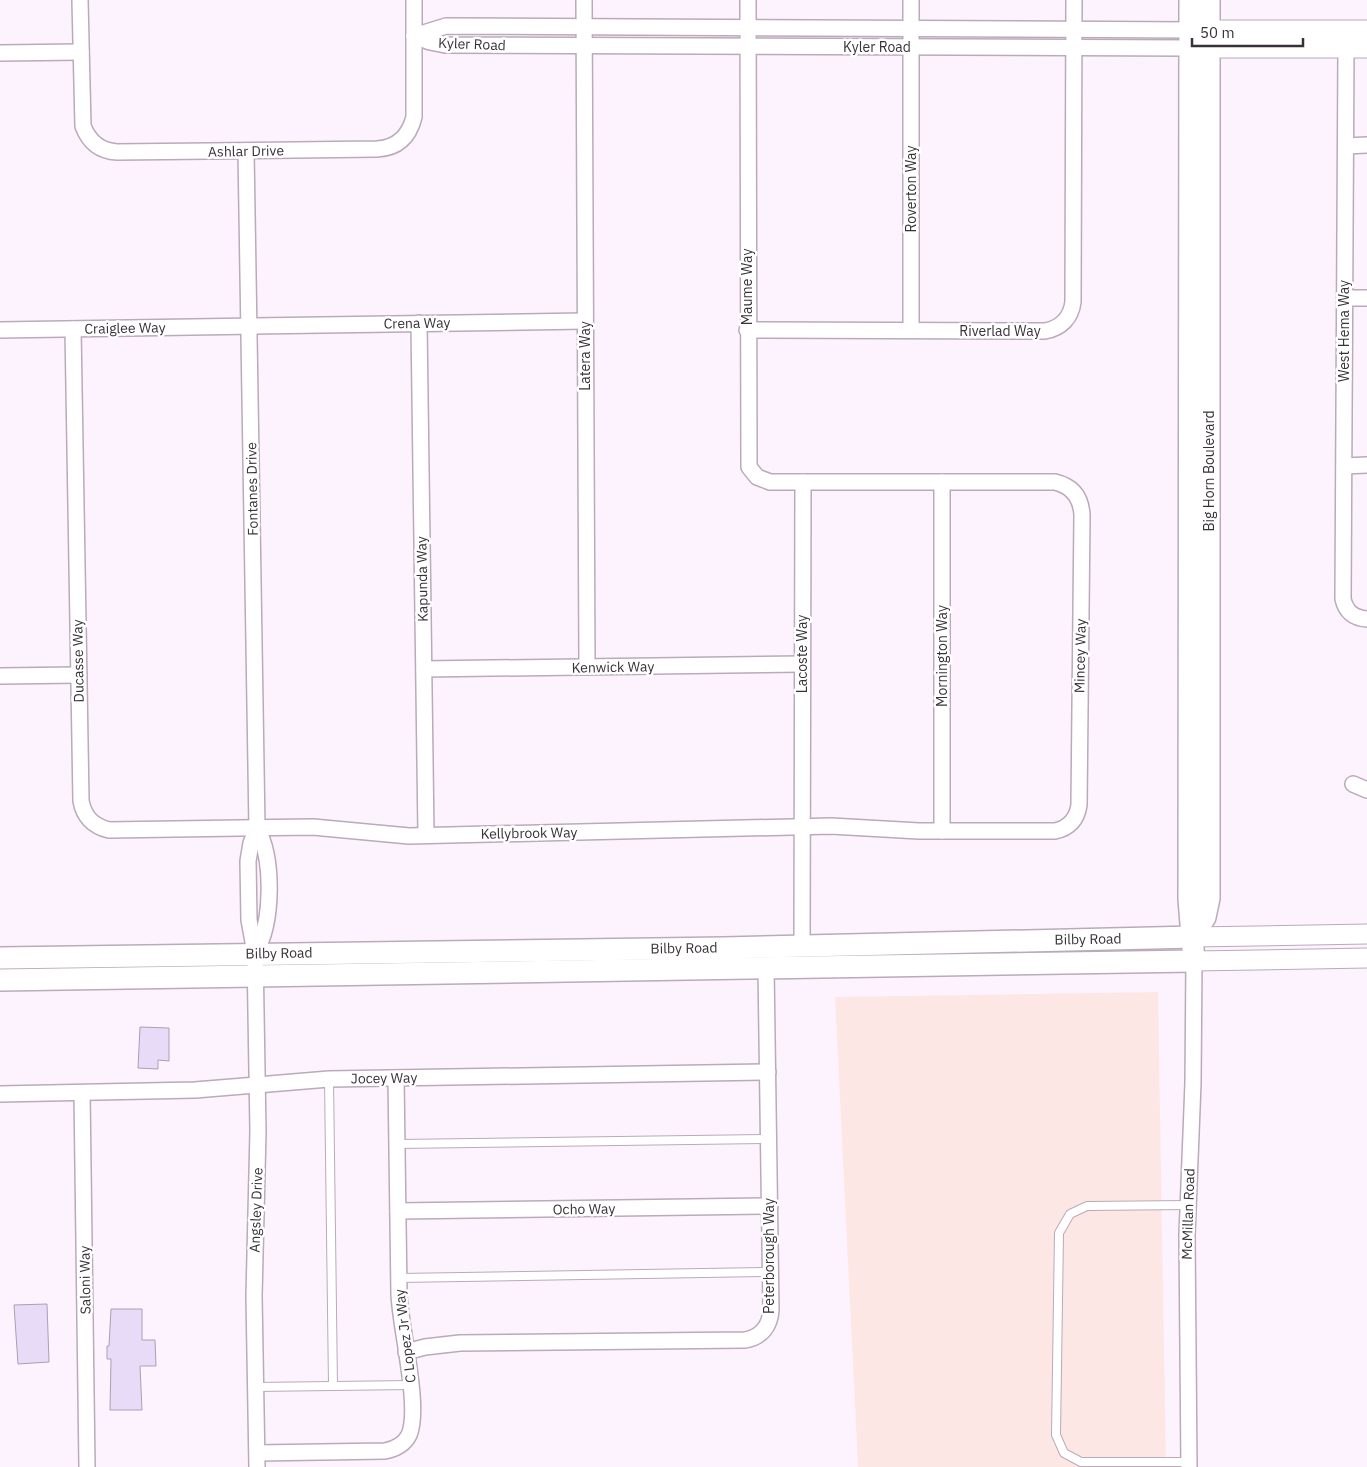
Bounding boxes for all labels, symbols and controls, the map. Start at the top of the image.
scale bar [1192,15,1303,47]
text: 50 m [1200,23,1235,42]
street label: Kyler Road [438,34,506,54]
street label: Kyler Road [843,38,911,56]
street label: Ashlar Drive [208,141,284,161]
street label: Roverton Way [902,146,920,232]
street label: Maume Way [738,249,756,325]
street label: West Hema Way [1335,280,1353,382]
street label: Crena Way [383,313,451,333]
street label: Craiglee Way [84,318,166,338]
street label: Latera Way [576,321,594,391]
street label: Riverlad Way [959,322,1041,340]
street label: Big Horn Boulevard [1200,410,1218,532]
street label: Fontanes Drive [242,442,262,536]
street label: Kapunda Way [412,536,432,622]
street label: Mornington Way [933,605,951,707]
street label: Lacoste Way [793,615,811,693]
street label: Ducasse Way [68,619,88,703]
street label: Mincey Way [1070,619,1090,693]
street label: Kenwick Way [571,657,655,677]
street label: Kellybrook Way [480,823,578,843]
street label: Bilby Road [1054,929,1122,949]
street label: Bilby Road [650,938,718,958]
street label: Bilby Road [245,943,313,963]
street label: Jocey Way [351,1068,417,1088]
street label: Angsley Drive [246,1167,266,1253]
street label: McMillan Road [1177,1168,1199,1260]
street label: Peterborough Way [760,1198,778,1314]
street label: Ocho Way [552,1199,616,1219]
street label: Saloni Way [75,1245,95,1315]
street label: C Lopez Jr Way [390,1288,420,1384]

